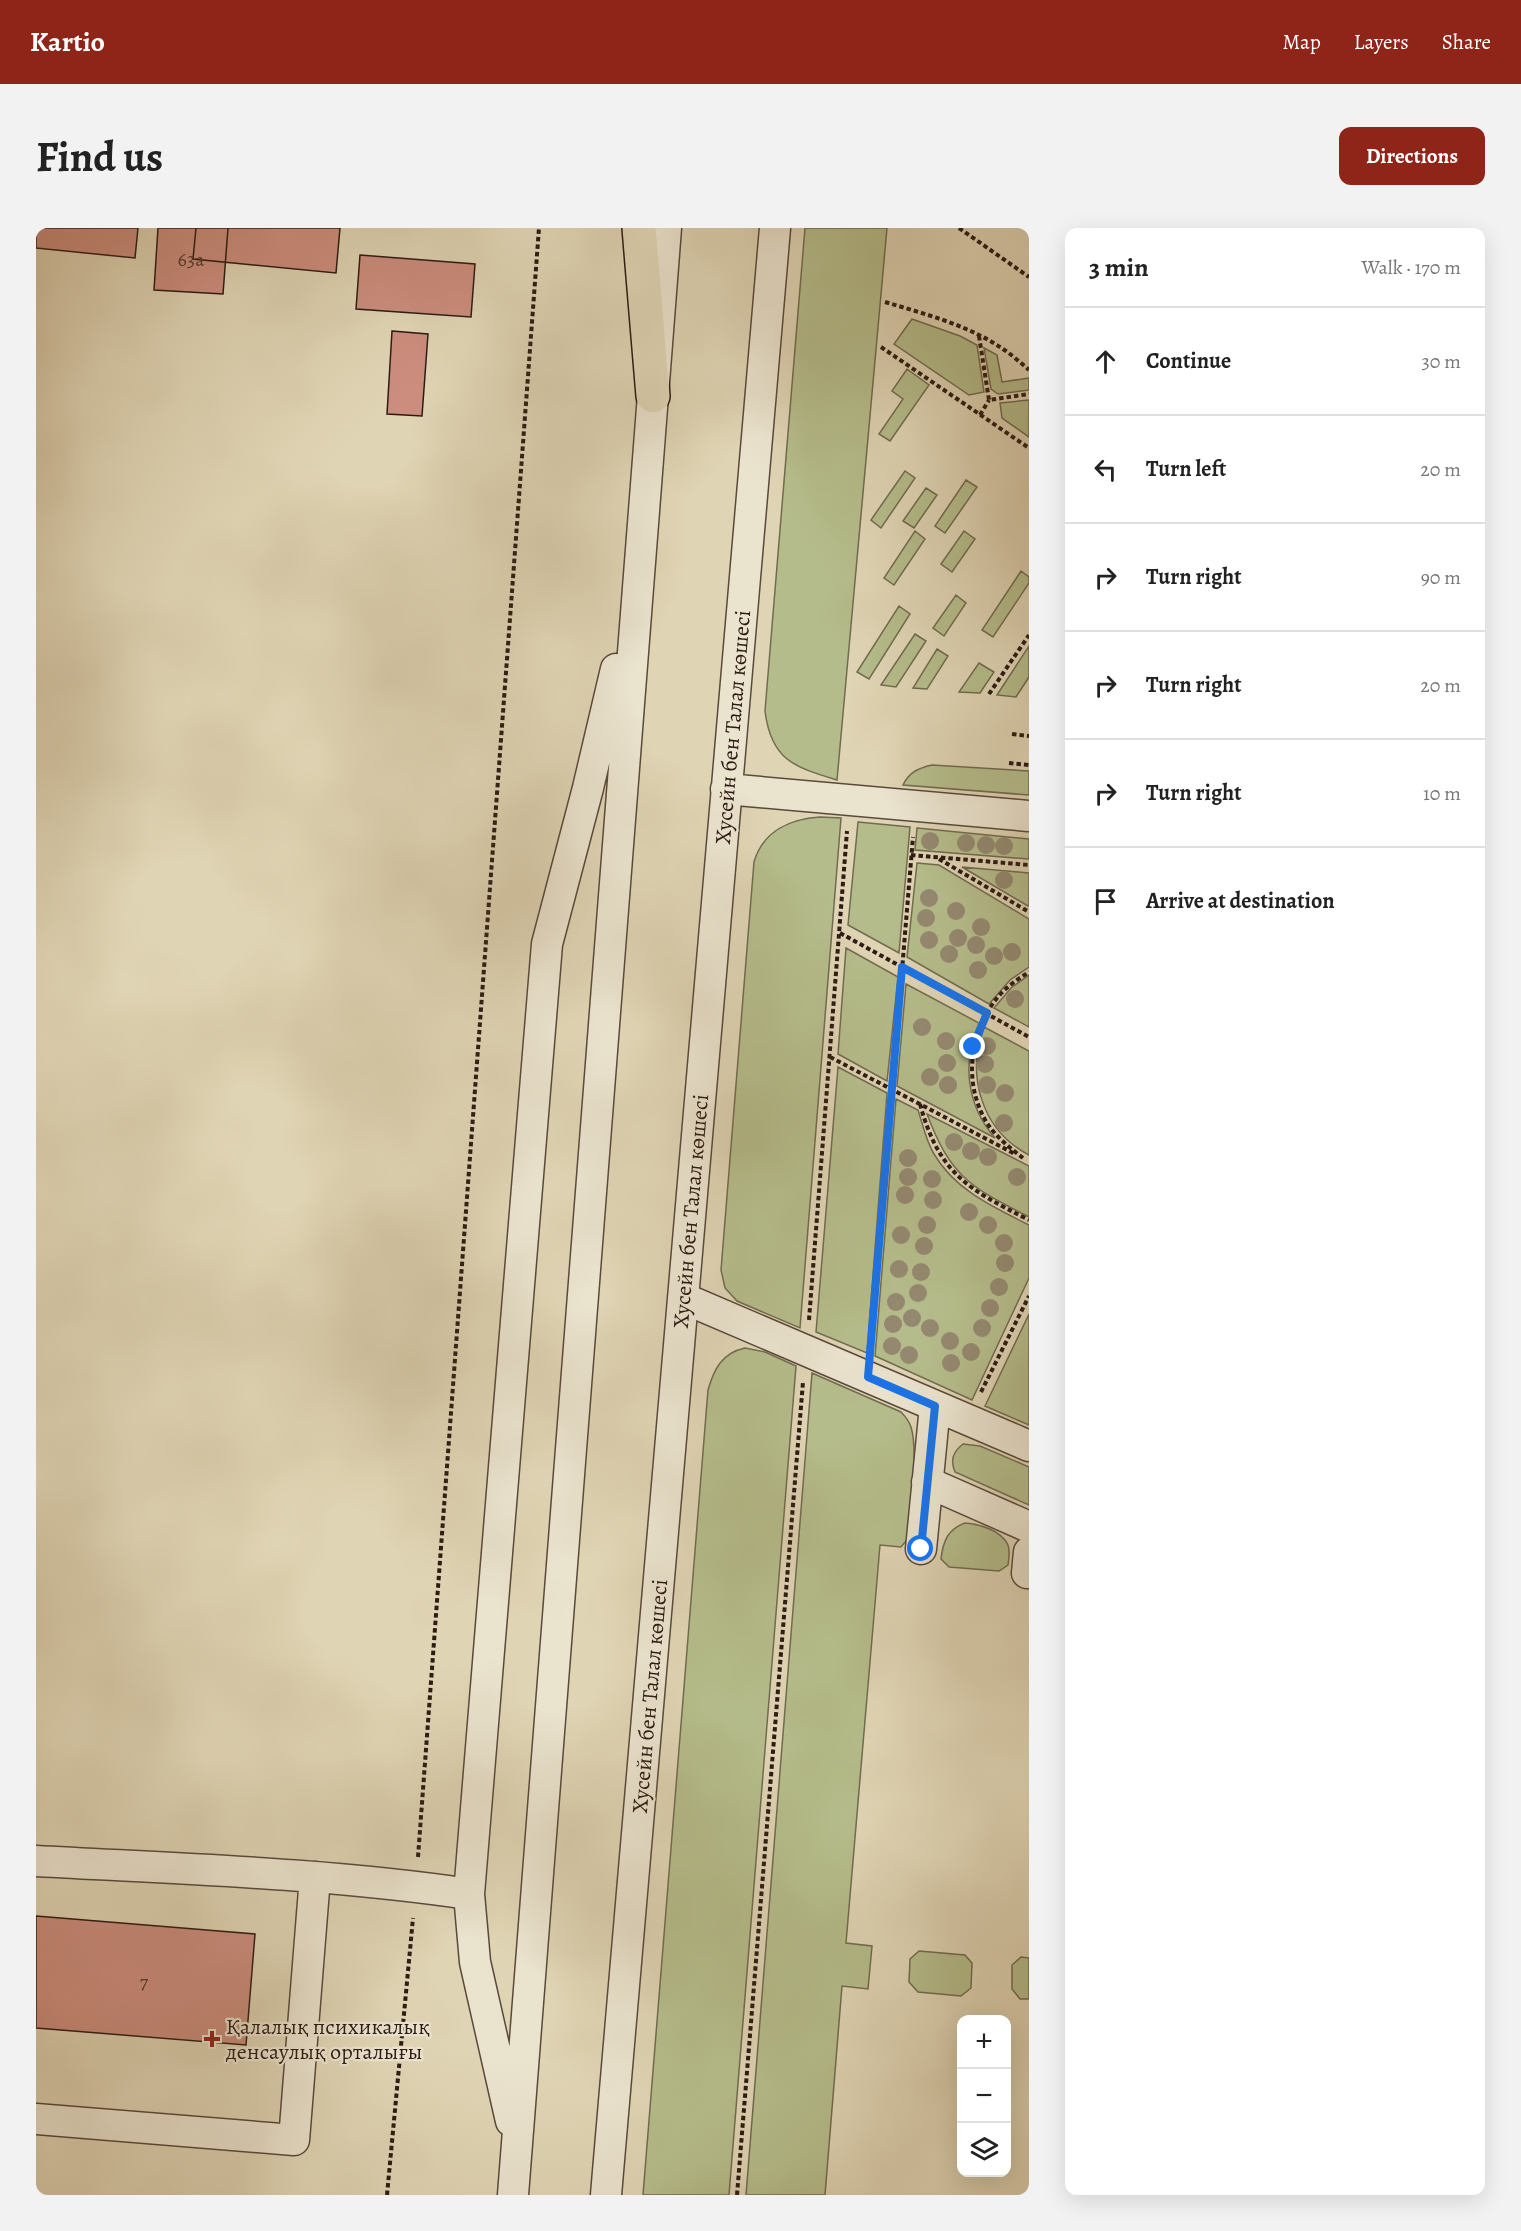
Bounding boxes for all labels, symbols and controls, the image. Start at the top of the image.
text: Kartio [30,23,105,61]
text: Map [1282,28,1321,56]
text: Layers [1354,28,1409,56]
text: Share [1442,28,1491,56]
button: Directions [1339,127,1485,185]
text: Find us [36,128,163,185]
house number: 63а [178,246,205,273]
text: 3 min [1089,250,1149,285]
text: Walk · 170 m [1361,254,1461,281]
icon: ahead [1089,345,1122,378]
text: Continue [1146,346,1231,376]
text: 30 m [1421,348,1461,375]
icon: left [1089,453,1122,486]
text: Turn left [1146,454,1226,484]
text: 20 m [1420,456,1461,483]
icon: right [1089,561,1122,594]
text: Turn right [1146,562,1242,592]
text: 90 m [1421,564,1461,591]
street label: Хусейн бен Талал көшесі [708,609,758,845]
icon: right [1089,669,1122,702]
text: Turn right [1146,670,1242,700]
text: 20 m [1420,672,1461,699]
icon: right [1089,777,1122,810]
text: Turn right [1146,778,1242,808]
text: 10 m [1423,780,1461,807]
icon: arrive [1089,885,1122,918]
text: Arrive at destination [1146,886,1335,916]
route end [959,1033,985,1059]
street label: Хусейн бен Талал көшесі [666,1093,716,1329]
route start [907,1535,933,1561]
street label: Хусейн бен Талал көшесі [625,1578,675,1814]
house number: 7 [140,1968,149,1995]
place label: Қалалық психикалық денсаулық орталығы [225,2012,430,2067]
map controls [957,2015,1011,2177]
button: + [957,2015,1011,2069]
marker: Қалалық психикалық денсаулық орталығы [203,2030,221,2048]
button: − [957,2069,1011,2123]
button: layers [957,2123,1011,2177]

